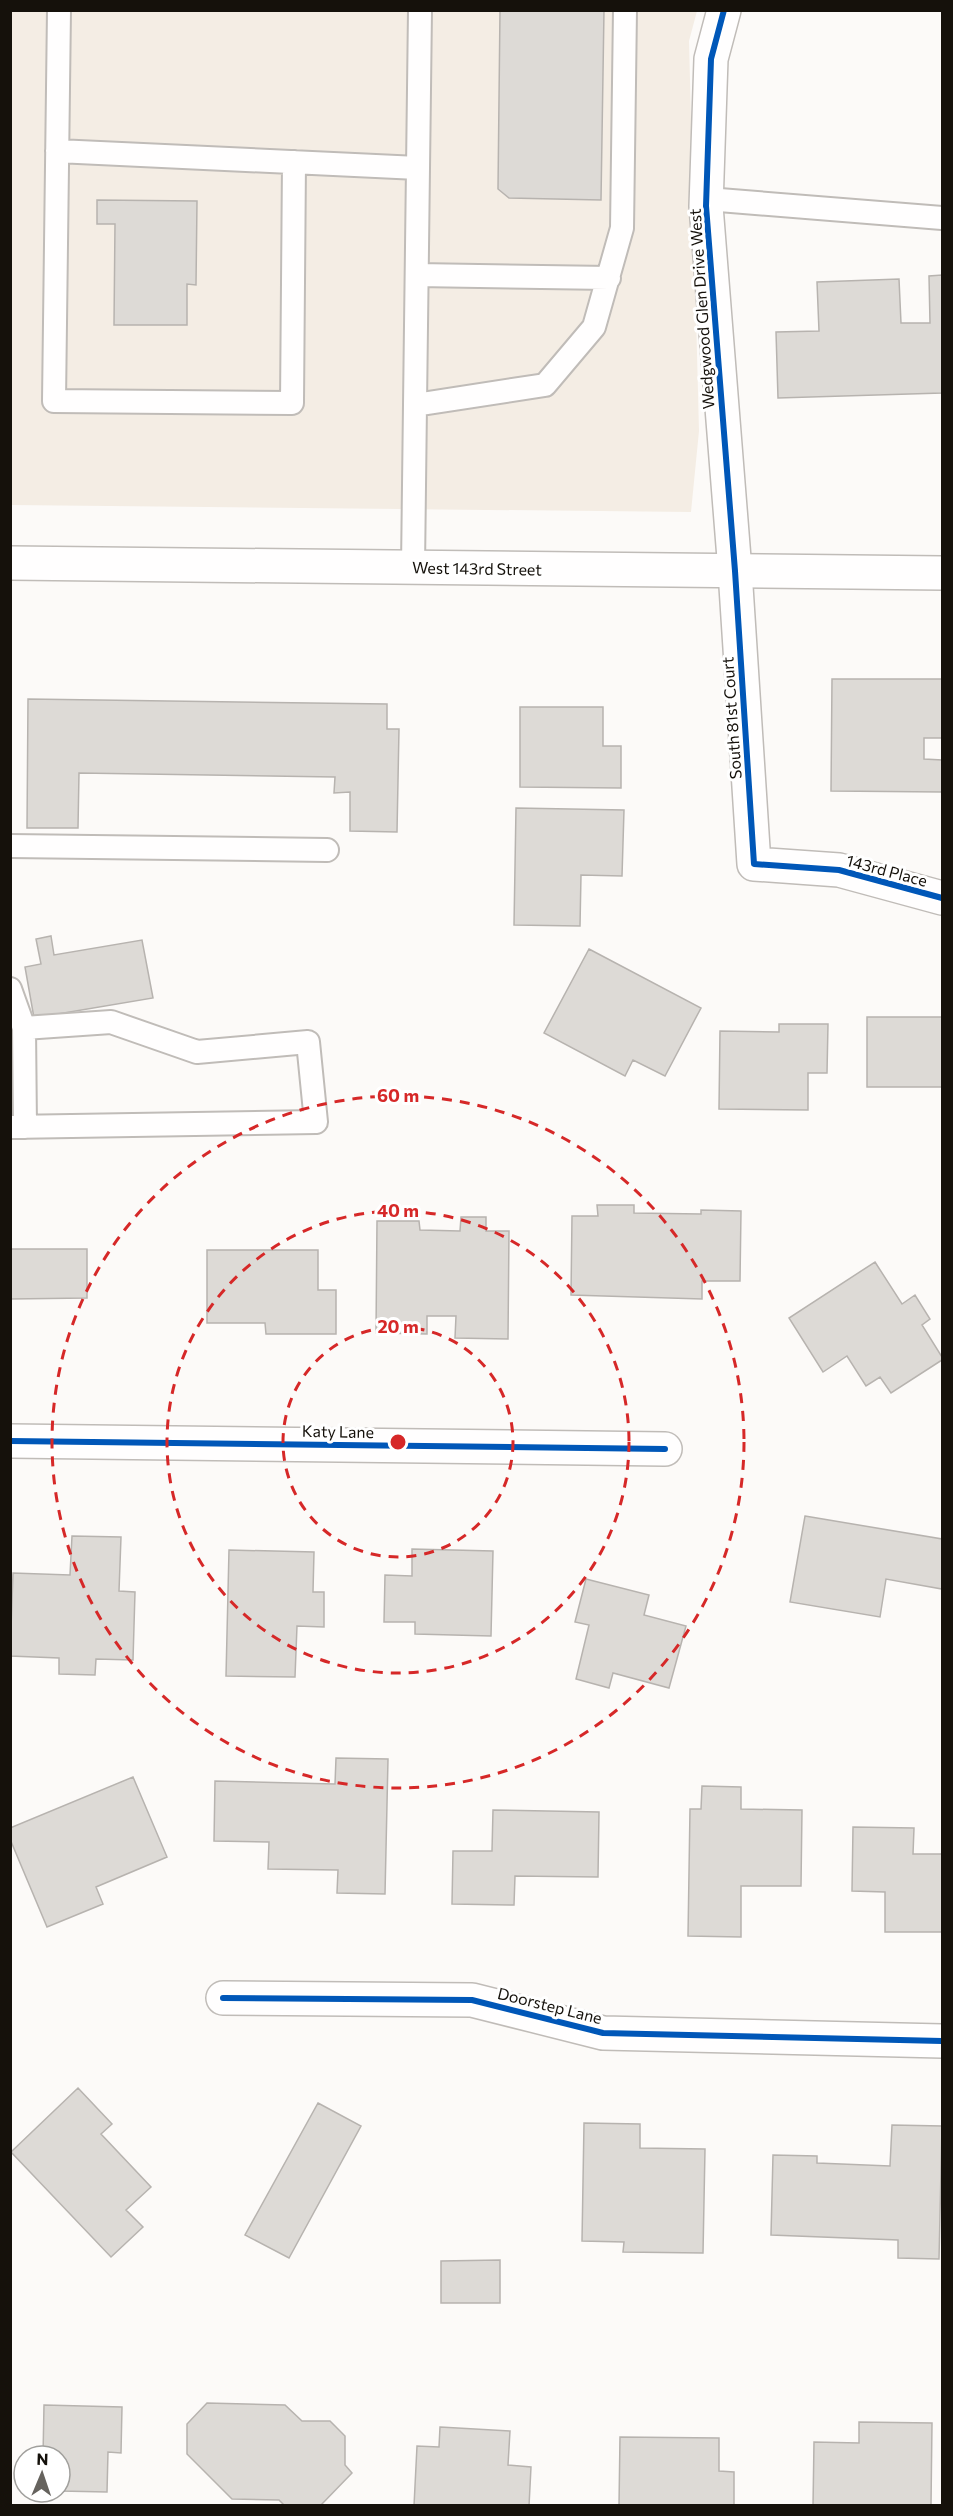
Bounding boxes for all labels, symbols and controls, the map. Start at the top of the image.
street label: Wedgwood Glen Drive West [684,208,717,410]
street label: West 143rd Street [412,557,542,579]
street label: South 81st Court [717,656,745,780]
street label: 143rd Place [845,850,929,890]
text: 60 m [377,1084,419,1106]
text: 40 m [377,1199,419,1221]
text: 20 m [377,1315,419,1337]
street label: Katy Lane [302,1421,374,1441]
centre of rings [388,1432,408,1452]
street label: Doorstep Lane [496,1983,604,2027]
north arrow [12,2444,72,2504]
text: N [36,2449,49,2468]

